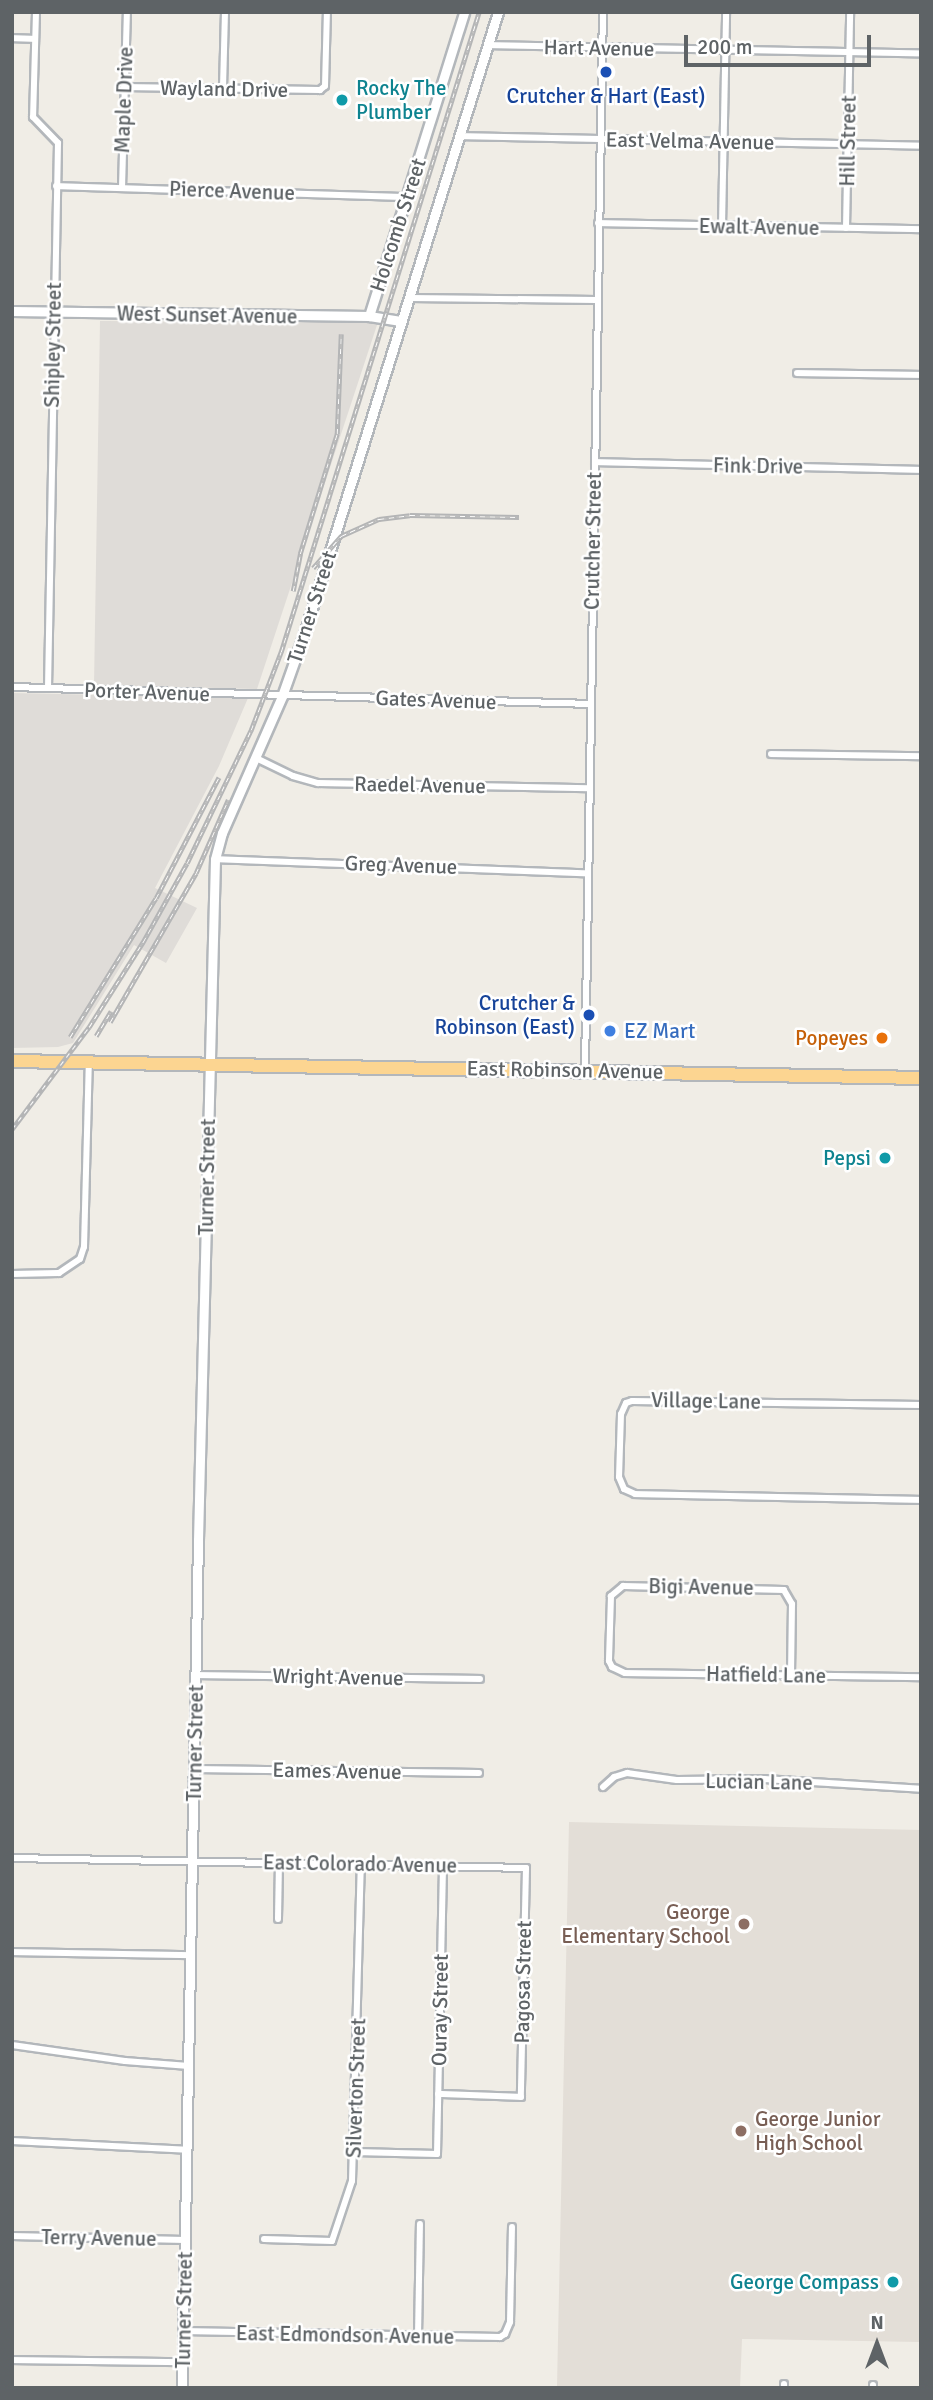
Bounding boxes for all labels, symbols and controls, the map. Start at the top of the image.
scale bar [688,21,875,65]
street label: Hart Avenue [543,34,655,62]
text: 200 m [697,34,752,60]
street label: Maple Drive [110,46,138,154]
marker: Crutcher & Hart (East) [598,64,614,80]
street label: Wayland Drive [160,75,288,103]
place label: Rocky The Plumber [356,75,446,125]
place label: Crutcher & Hart (East) [507,83,705,109]
marker: Rocky The Plumber [334,92,350,108]
street label: Hill Street [835,95,861,187]
street label: East Velma Avenue [605,127,775,155]
street label: Holcomb Street [365,155,431,295]
street label: Pierce Avenue [169,176,295,206]
street label: Ewalt Avenue [698,213,820,241]
street label: Shipley Street [39,282,67,408]
street label: West Sunset Avenue [116,301,298,329]
street label: Fink Drive [713,453,803,479]
street label: Crutcher Street [579,472,607,610]
street label: Turner Street [282,548,342,666]
street label: Porter Avenue [84,677,210,707]
street label: Gates Avenue [375,685,497,715]
street label: Raedel Avenue [354,771,486,799]
street label: Greg Avenue [344,850,458,880]
place label: Crutcher & Robinson (East) [435,990,575,1040]
marker: Crutcher & Robinson (East) [581,1007,597,1023]
place label: EZ Mart [624,1018,695,1044]
marker: EZ Mart [602,1023,618,1039]
place label: Popeyes [795,1025,868,1051]
marker: Popeyes [874,1030,890,1046]
street label: East Robinson Avenue [466,1056,664,1084]
street label: Turner Street [193,1118,221,1236]
place label: Pepsi [823,1145,871,1171]
marker: Pepsi [877,1150,893,1166]
street label: Village Lane [651,1387,761,1415]
street label: Bigi Avenue [648,1573,754,1601]
street label: Hatfield Lane [706,1661,826,1689]
street label: Wright Avenue [272,1663,404,1691]
street label: Turner Street [181,1684,209,1802]
street label: Eames Avenue [272,1757,402,1785]
street label: Lucian Lane [705,1768,813,1796]
street label: East Colorado Avenue [263,1850,457,1878]
place label: George Elementary School [561,1899,730,1949]
marker: George Elementary School [736,1916,752,1932]
street label: Pagosa Street [509,1920,537,2044]
street label: Ouray Street [426,1954,454,2066]
street label: Silverton Street [341,2018,371,2158]
place label: George Junior High School [755,2106,880,2156]
marker: George Junior High School [733,2123,749,2139]
street label: Terry Avenue [41,2224,157,2252]
street label: Turner Street [170,2251,198,2369]
place label: George Compass [730,2269,879,2295]
marker: George Compass [885,2274,901,2290]
north arrow [842,2309,912,2379]
text: N [870,2311,884,2335]
street label: East Edmondson Avenue [236,2320,454,2350]

